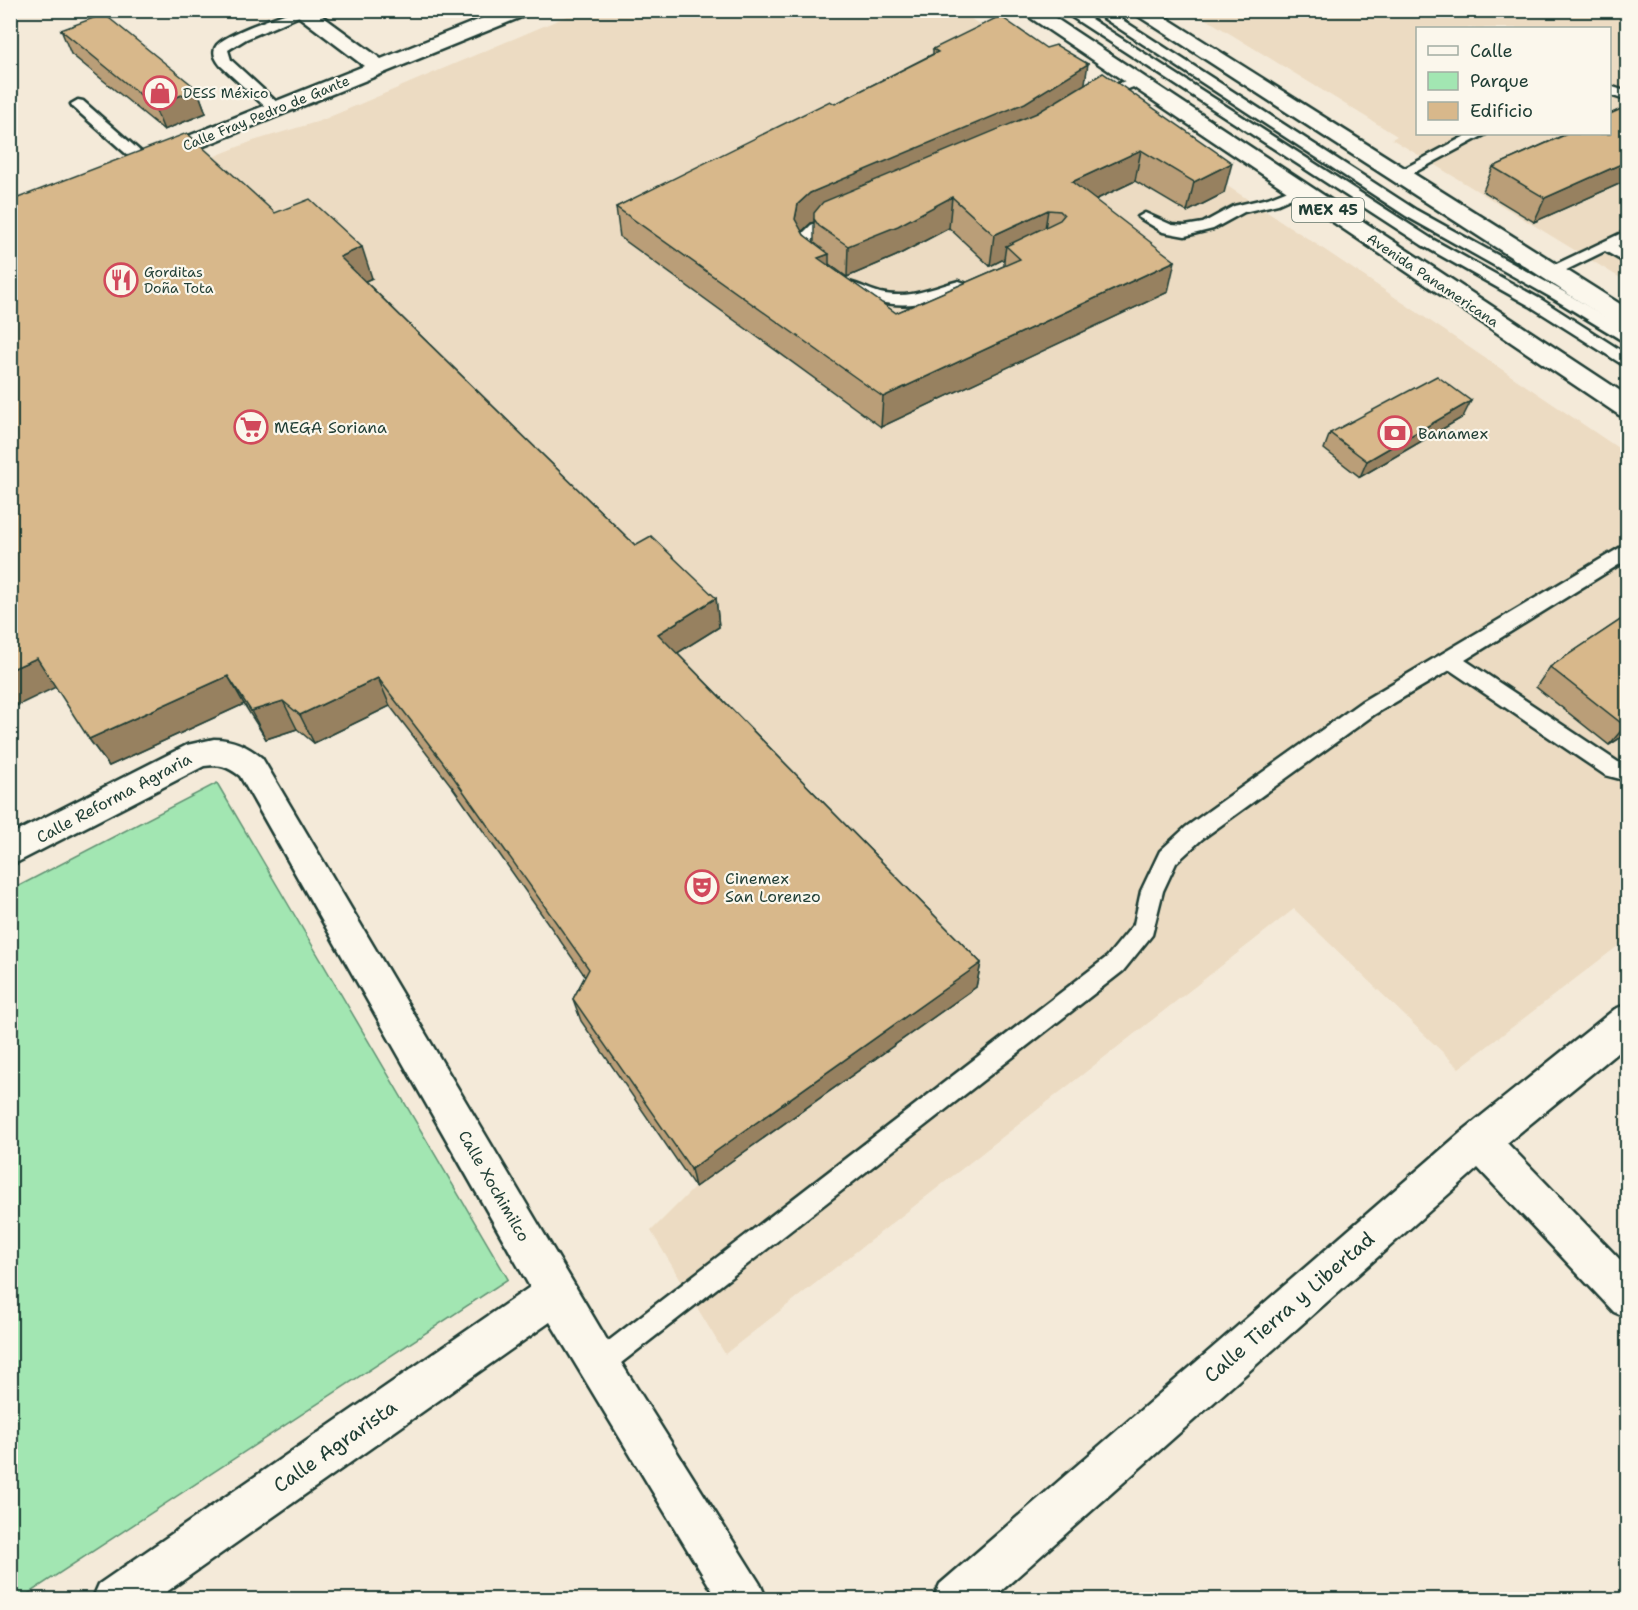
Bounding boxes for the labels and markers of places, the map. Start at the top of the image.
shop icon: DESS México [142,75,178,111]
place label: DESS México [183,84,268,102]
restaurant icon: Gorditas Doña Tota [103,262,139,298]
place label: Gorditas Doña Tota [144,263,214,297]
supermarket icon: MEGA Soriana [233,409,269,445]
bank icon: Banamex [1377,415,1413,451]
place label: MEGA Soriana [274,417,387,438]
place label: Banamex [1418,423,1488,444]
place label: Cinemex San Lorenzo [725,868,821,907]
theatre icon: Cinemex San Lorenzo [684,869,720,905]

